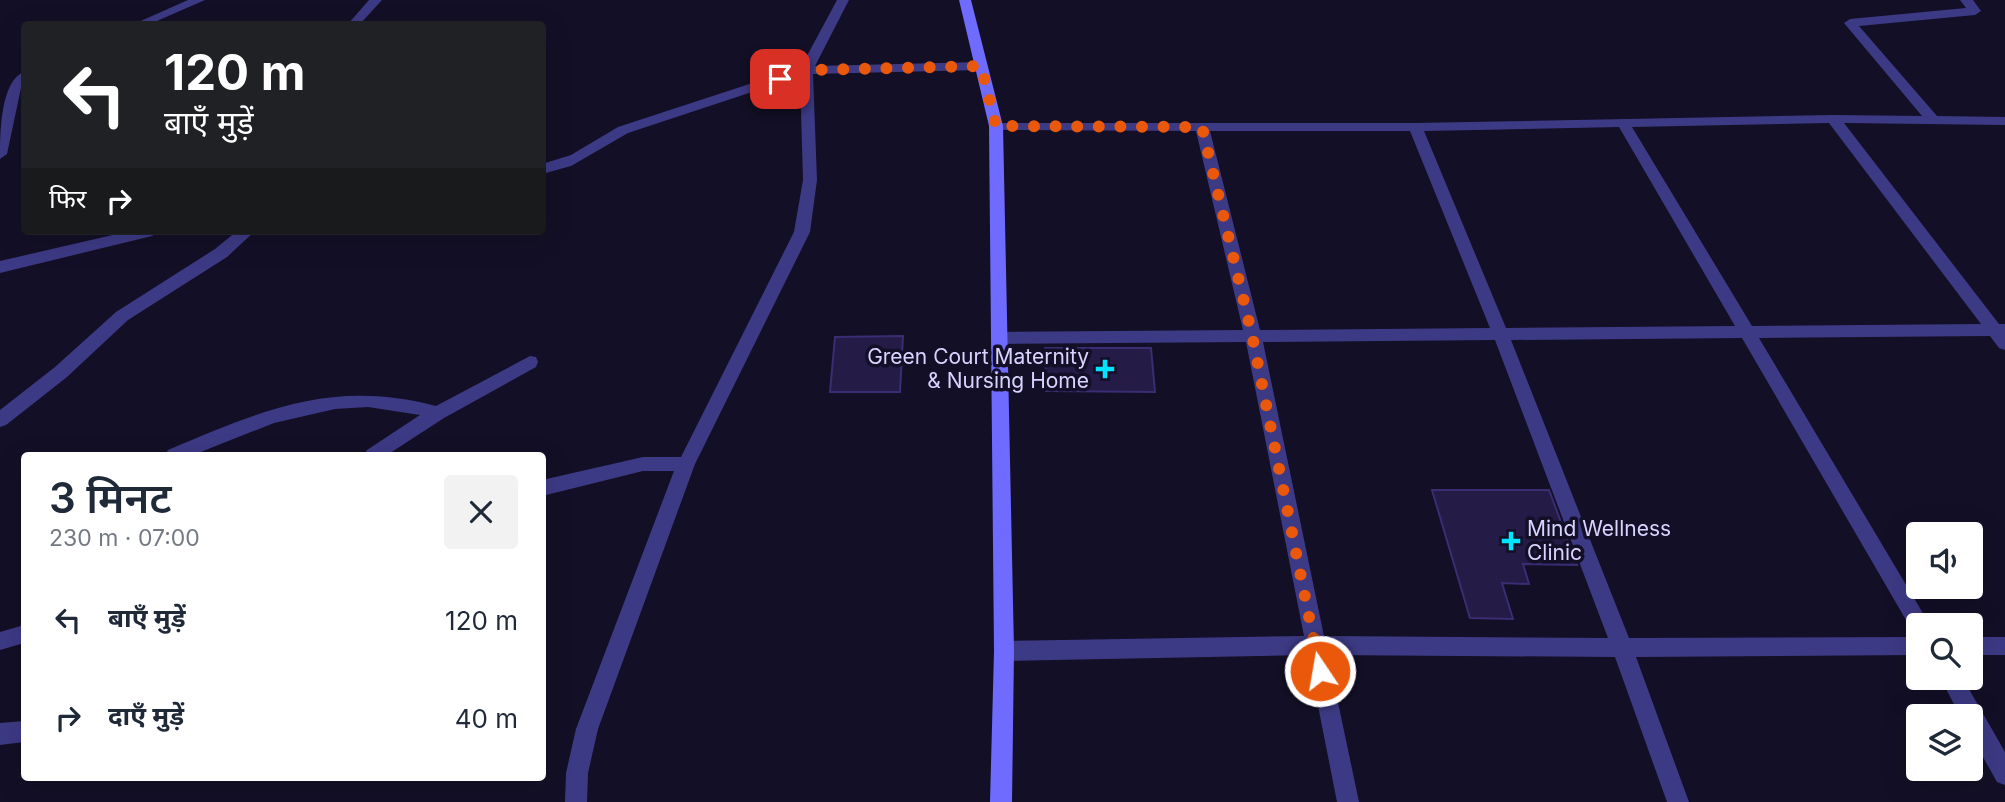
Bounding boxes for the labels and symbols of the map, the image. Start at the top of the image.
pin [750,49,810,109]
place label: Green Court Maternity & Nursing Home [867,344,1089,393]
marker: Green Court Maternity & Nursing Home [1095,359,1115,379]
place label: Mind Wellness Clinic [1527,516,1671,565]
marker: Mind Wellness Clinic [1501,531,1521,551]
position arrow [1283,634,1357,708]

